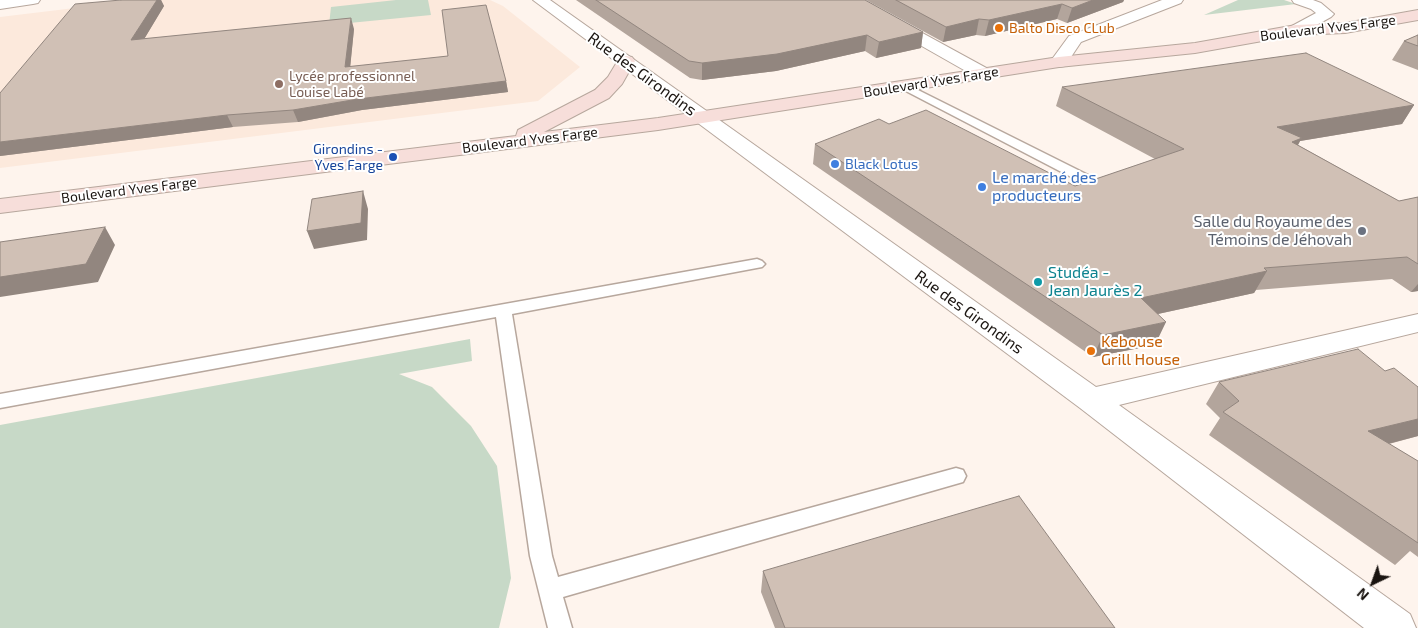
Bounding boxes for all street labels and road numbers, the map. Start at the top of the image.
street label: Boulevard Yves Farge [1259,11,1397,45]
street label: Rue des Girondins [584,28,700,120]
street label: Boulevard Yves Farge [862,63,1000,101]
street label: Boulevard Yves Farge [461,123,599,157]
street label: Boulevard Yves Farge [60,173,198,207]
street label: Rue des Girondins [911,266,1027,358]

